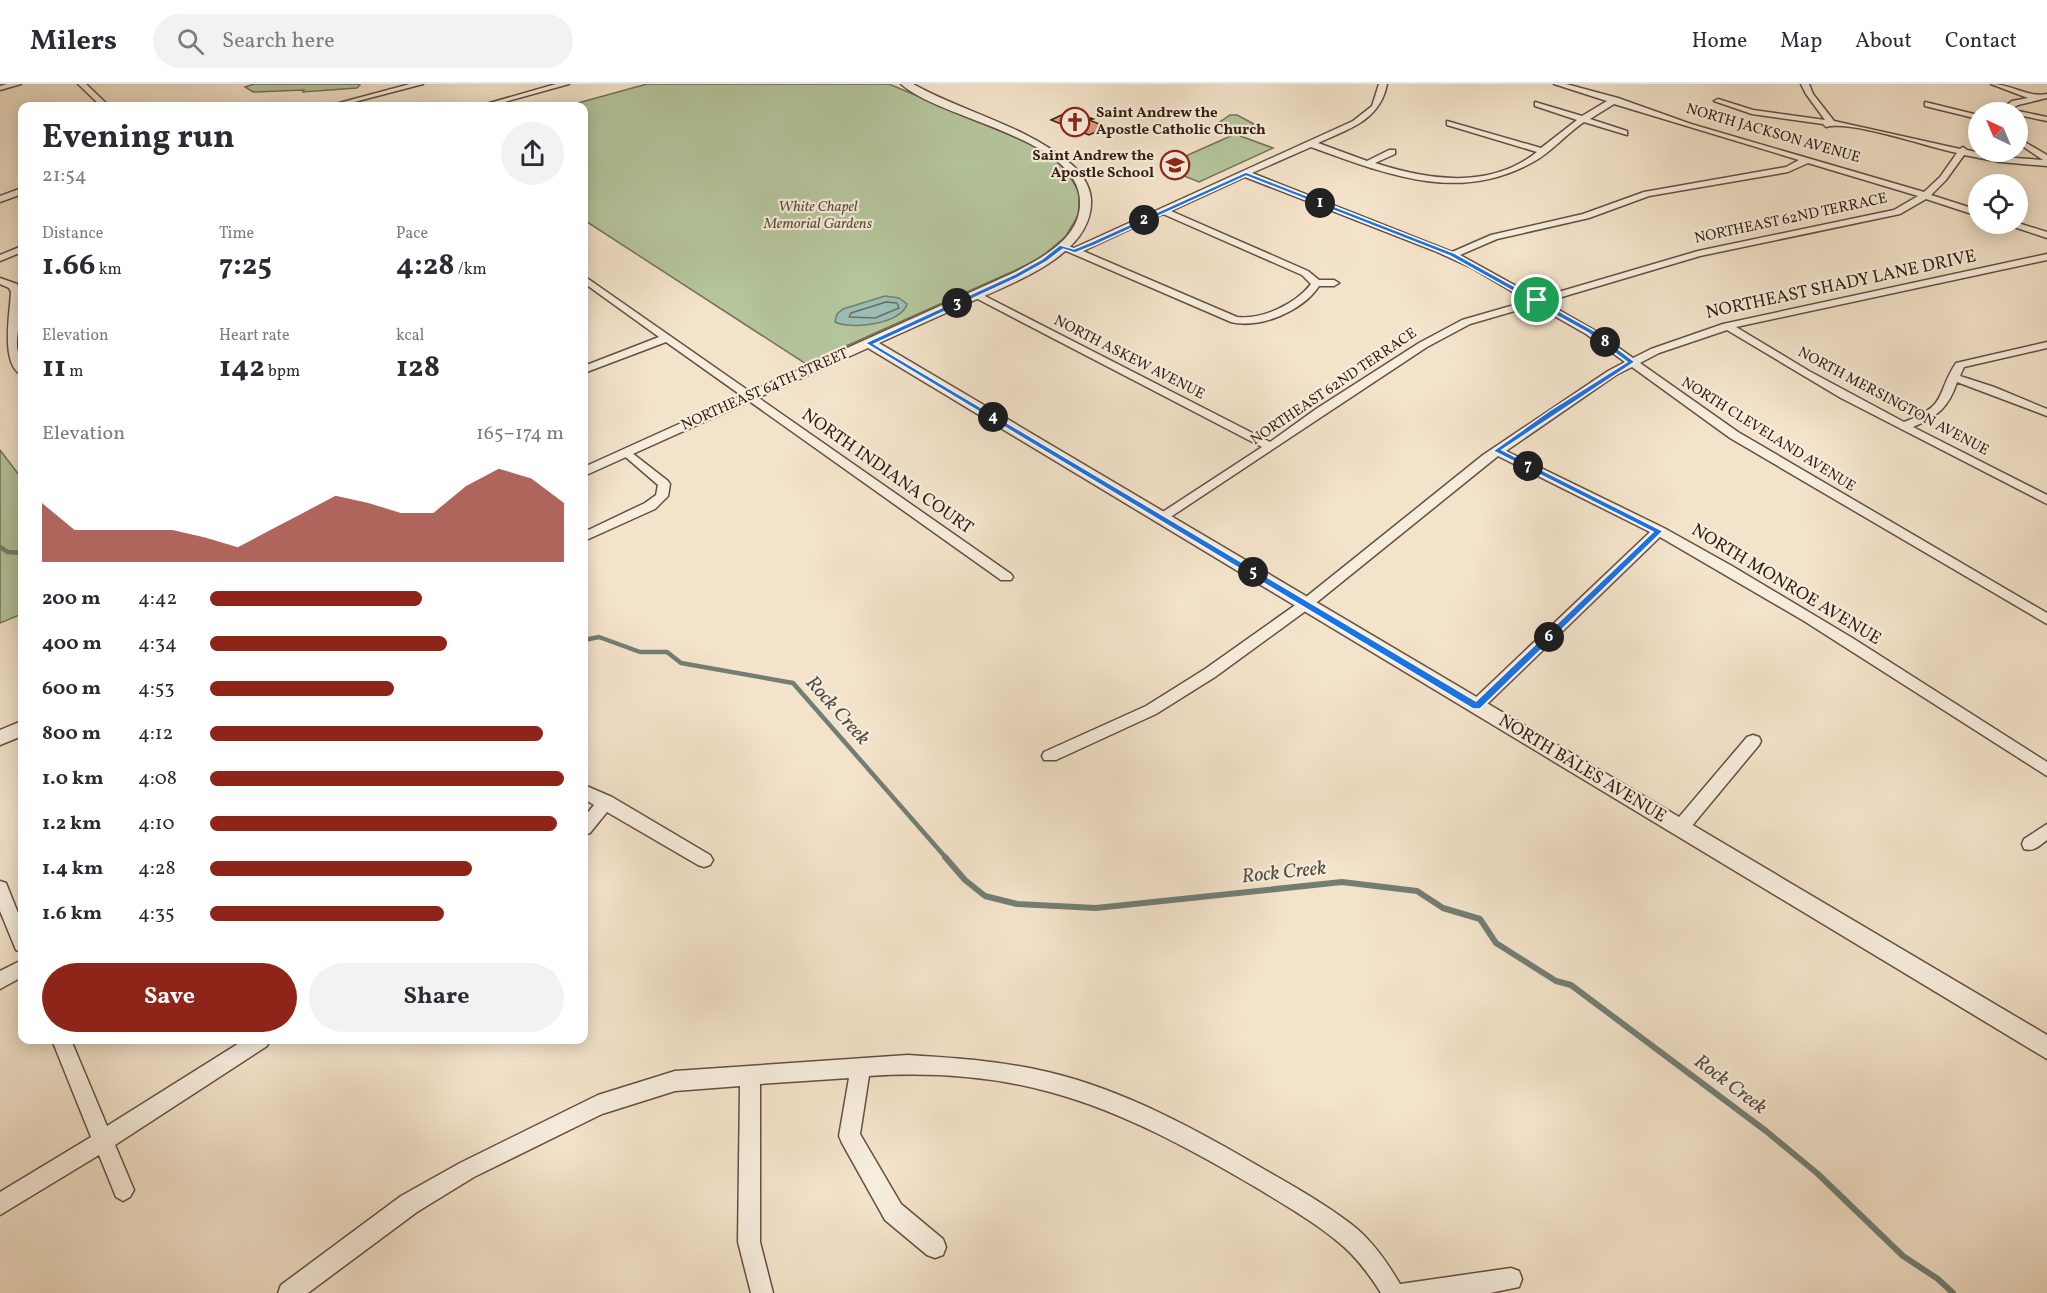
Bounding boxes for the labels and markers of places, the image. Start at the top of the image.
place label: Saint Andrew the Apostle Catholic Church [1096,103,1266,141]
church icon: Saint Andrew the Apostle Catholic Church [1059,106,1091,138]
place label: Saint Andrew the Apostle School [1032,146,1154,184]
school or university icon: Saint Andrew the Apostle School [1159,149,1191,181]
pin: 1 [1305,188,1335,218]
pin: 2 [1129,205,1159,235]
pin [1511,274,1562,325]
pin: 3 [942,288,972,318]
pin: 8 [1590,327,1620,357]
pin: 4 [978,402,1008,432]
pin: 7 [1513,451,1543,481]
pin: 5 [1238,557,1268,587]
pin: 6 [1534,622,1564,652]

